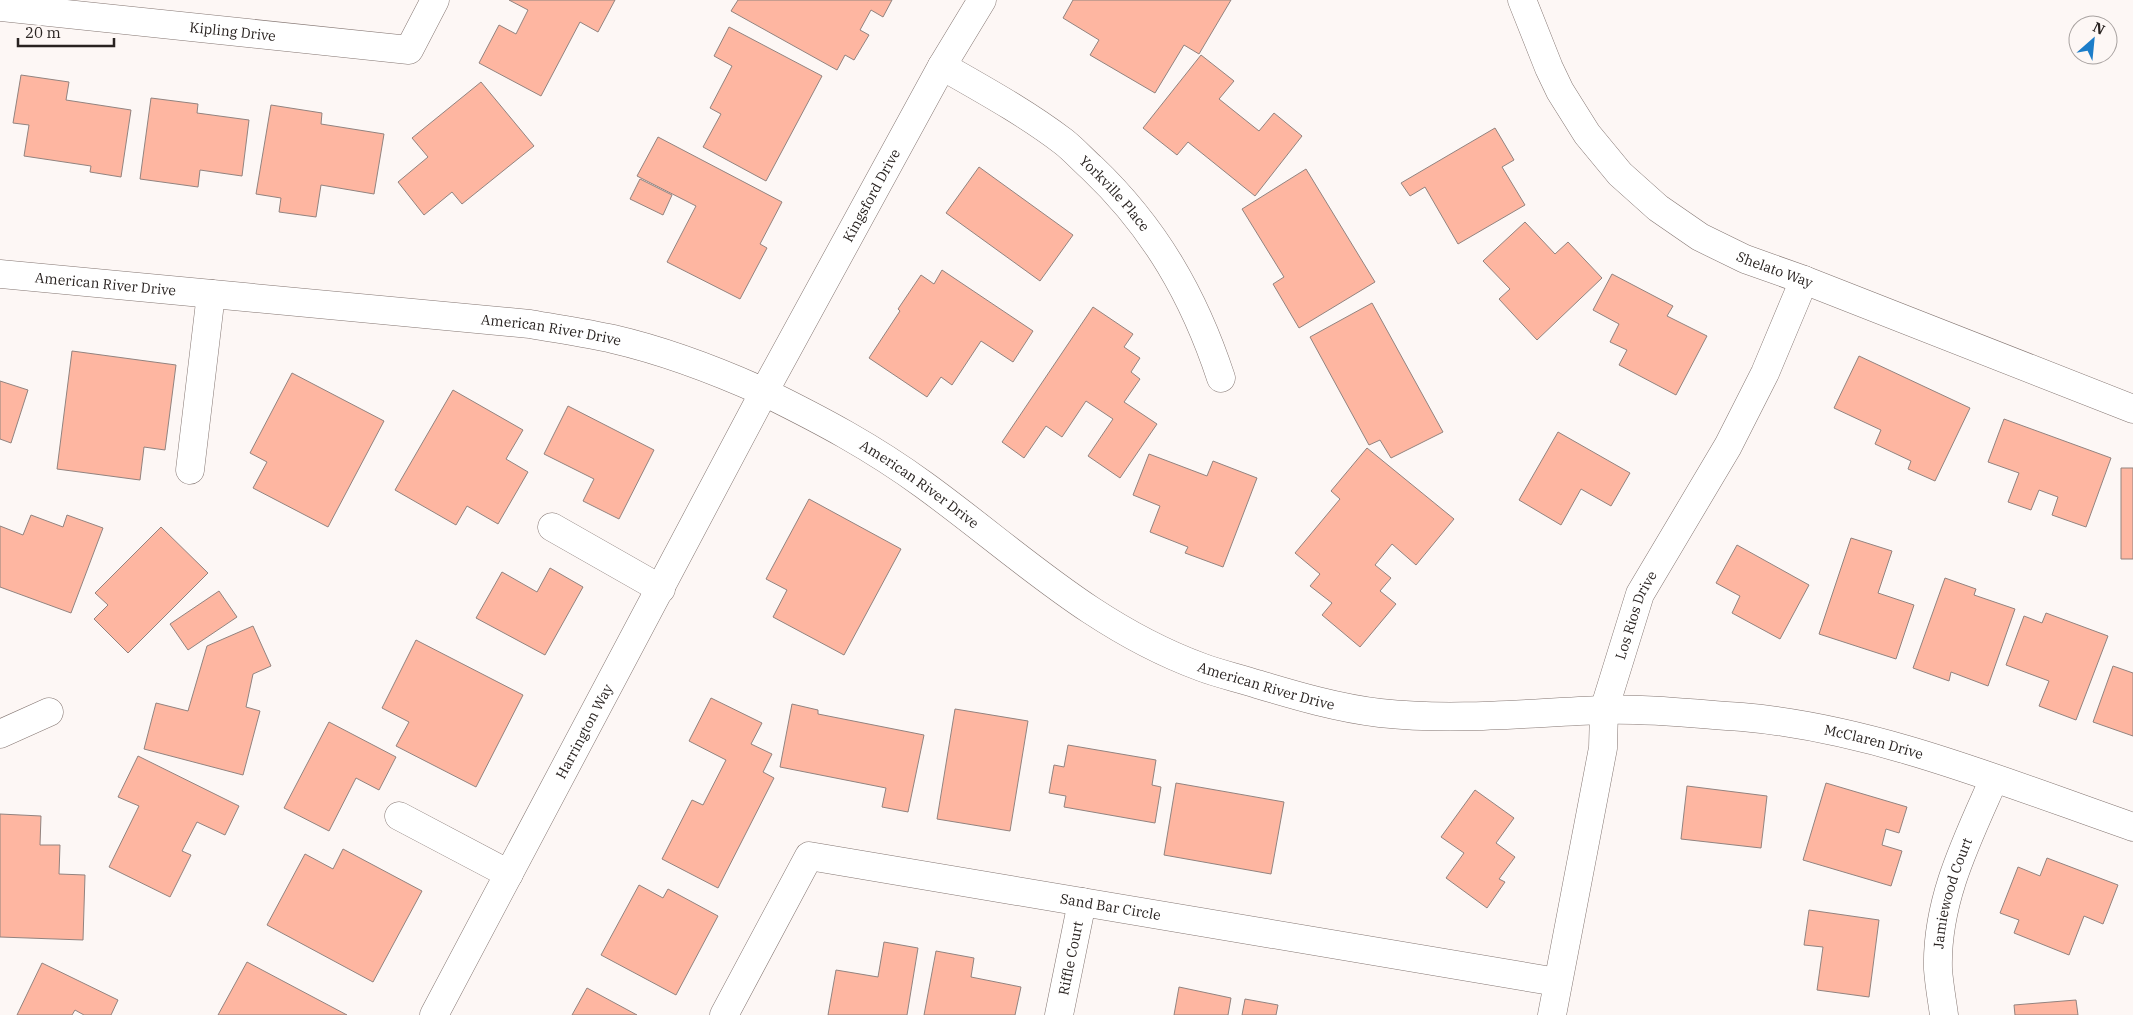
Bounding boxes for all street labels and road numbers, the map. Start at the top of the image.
street label: Kipling Drive [189,18,277,45]
street label: Kingsford Drive [839,146,904,245]
street label: Yorkville Place [1075,152,1154,235]
street label: Shelato Way [1733,247,1816,292]
street label: American River Drive [34,268,177,300]
street label: American River Drive [480,310,623,350]
street label: American River Drive [857,436,983,532]
street label: Los Rios Drive [1611,568,1661,662]
street label: American River Drive [1195,658,1336,714]
street label: Harrington Way [552,680,617,782]
street label: McClaren Drive [1823,720,1926,763]
street label: Jamiewood Court [1929,835,1976,949]
street label: Sand Bar Circle [1059,889,1162,924]
street label: Riffle Court [1054,920,1087,997]

